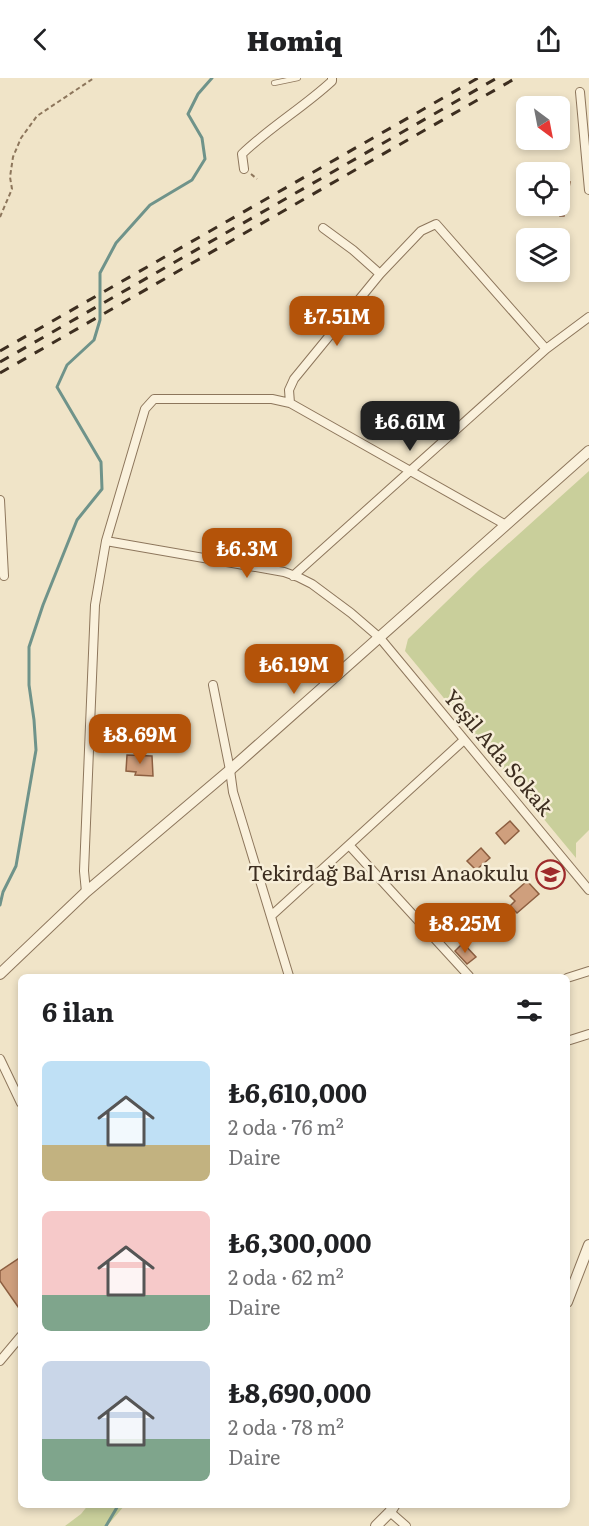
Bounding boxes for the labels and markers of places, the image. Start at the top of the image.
pin: ₺7.51M [288,296,386,347]
pin: ₺6.61M [361,401,459,452]
pin: ₺6.3M [205,528,289,579]
pin: ₺6.19M [245,644,343,695]
pin: ₺8.69M [91,714,189,765]
place label: Tekirdağ Bal Arısı Anaokulu [248,856,529,887]
school or university icon: Tekirdağ Bal Arısı Anaokulu [534,858,566,890]
pin: ₺8.25M [416,903,514,954]

